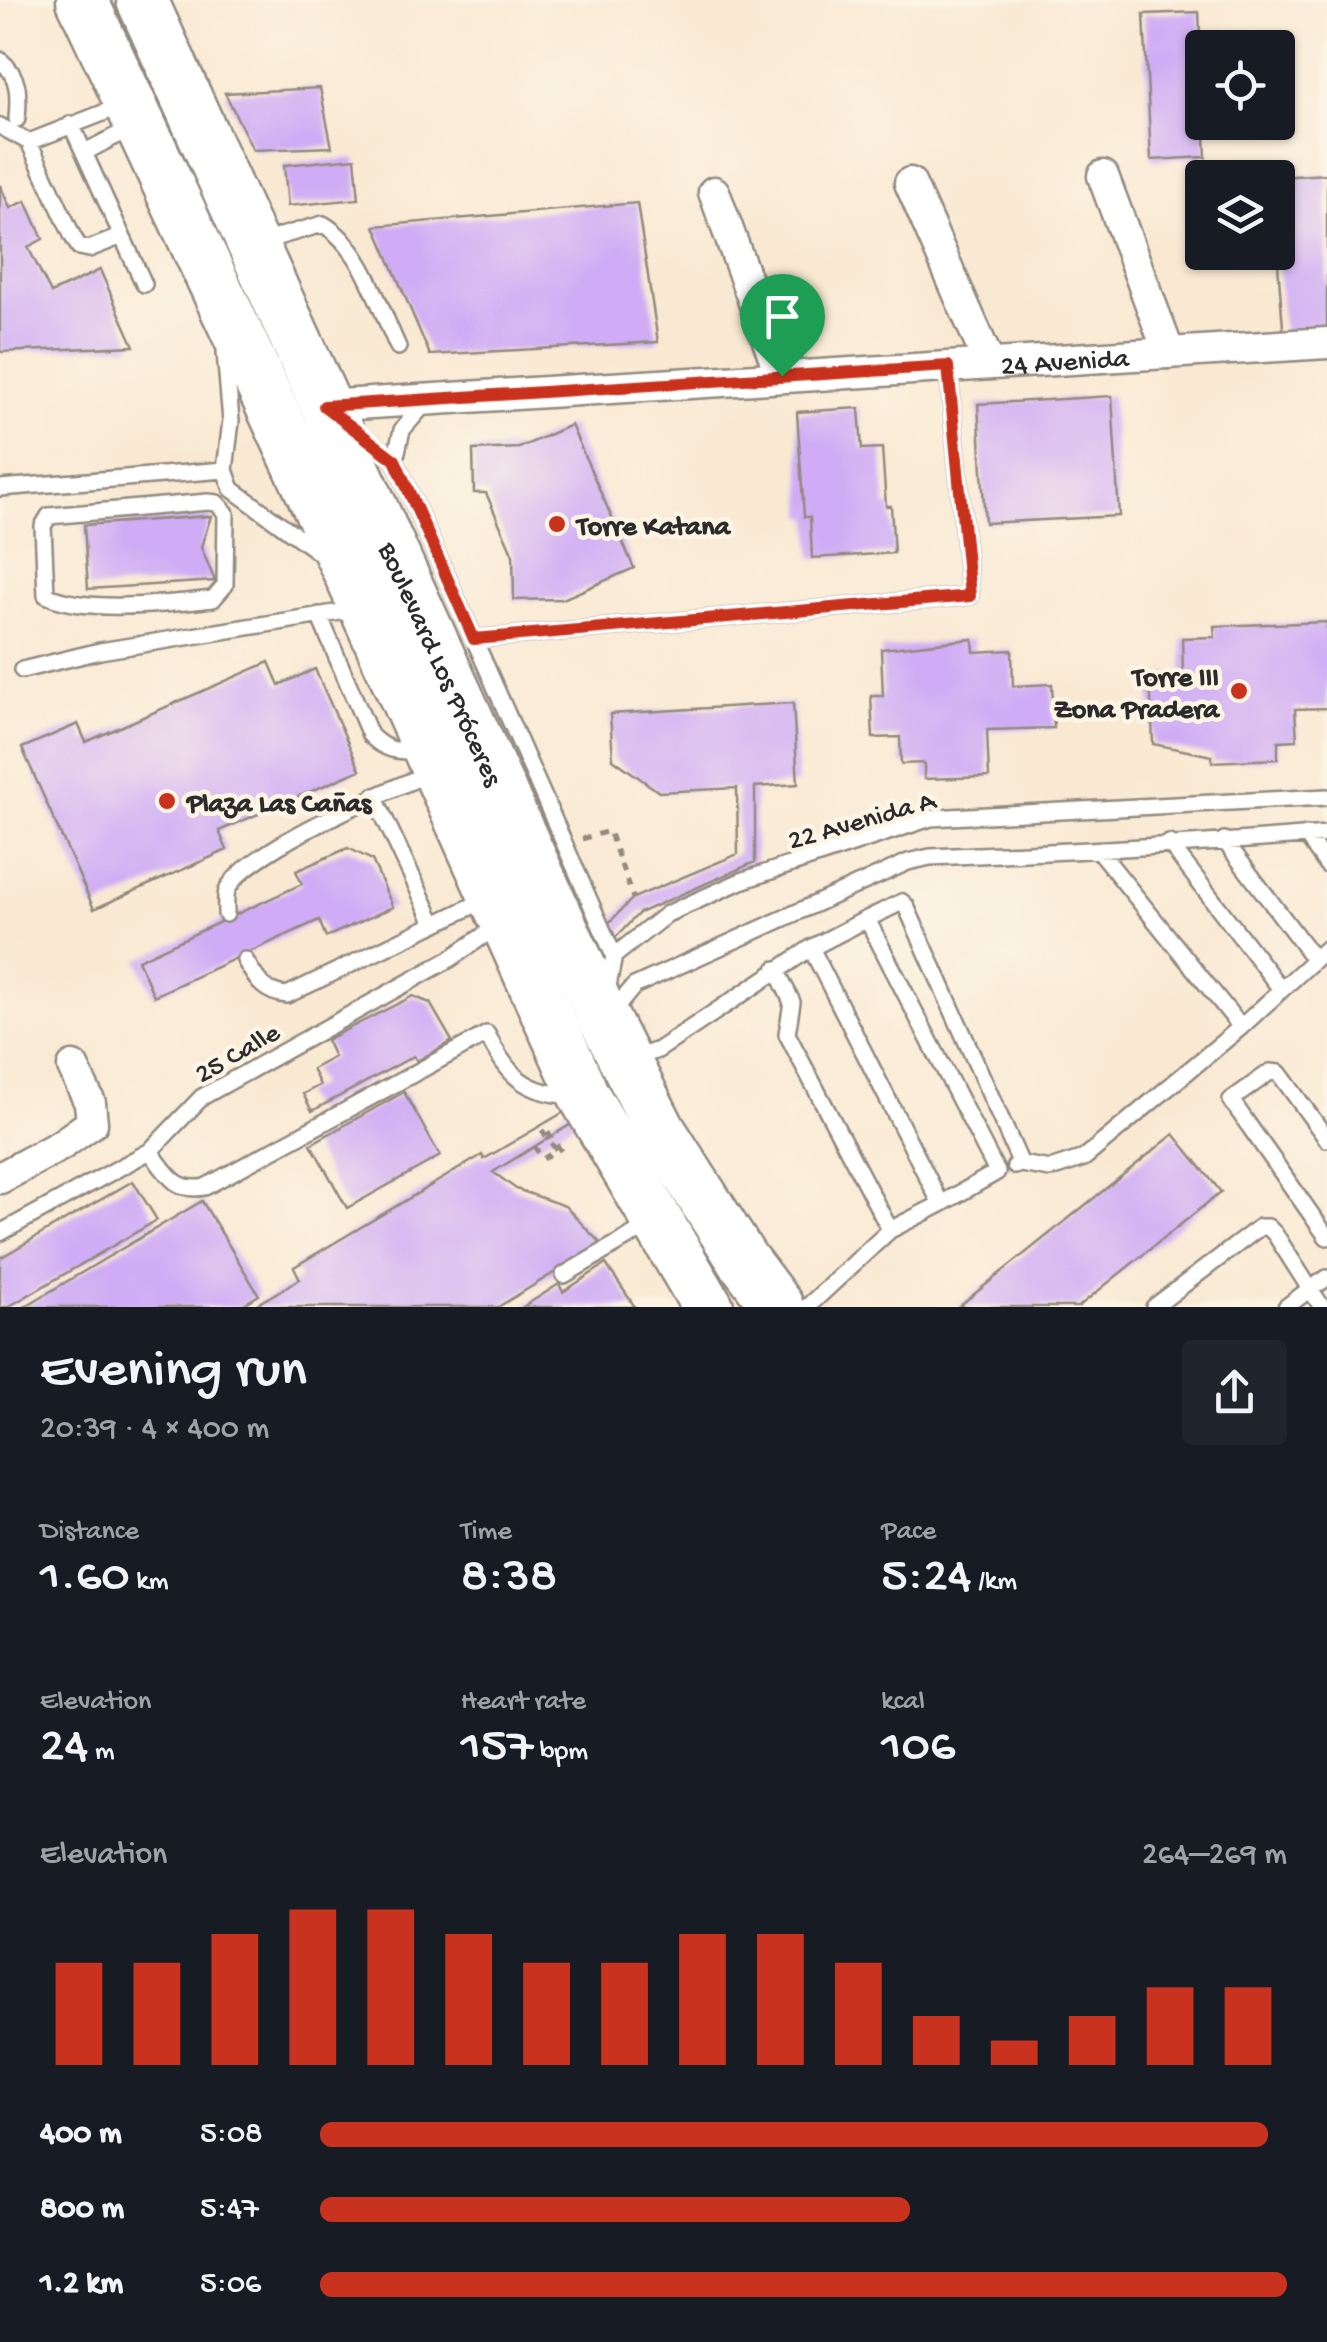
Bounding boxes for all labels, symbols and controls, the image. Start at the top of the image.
map controls [1185,30,1295,270]
button: locate [1185,30,1295,140]
button: layers [1185,160,1295,270]
pin [740,274,825,377]
icon: arrive [755,289,810,344]
street label: 24 Avenida [1000,343,1131,384]
place label: Torre Katana [575,512,731,545]
marker: Torre Katana [546,513,568,535]
street label: Boulevard Los Próceres [369,537,508,793]
place label: Torre III Zona Pradera [1054,663,1220,728]
marker: Torre III Zona Pradera [1228,680,1250,702]
street label: 22 Avenida A [785,785,941,859]
place label: Plaza Las Cañas [185,789,373,822]
marker: Plaza Las Cañas [156,790,178,812]
street label: 25 Calle [190,1017,287,1092]
button: share [1182,1340,1287,1445]
text: Evening run [40,1341,307,1405]
text: 20:39 · 4 × 400 m [40,1411,269,1449]
text: Distance [40,1516,139,1549]
text: Time [461,1516,512,1549]
text: Pace [881,1516,936,1549]
text: 1.60 [40,1549,130,1608]
text: 8:38 [461,1549,557,1608]
text: 5:24 [881,1549,972,1608]
text: km [130,1566,169,1599]
text: /km [972,1566,1017,1599]
text: Elevation [40,1686,151,1719]
text: Heart rate [461,1686,586,1719]
text: kcal [881,1686,925,1719]
text: 24 [40,1719,88,1778]
text: 157 [461,1719,533,1778]
text: 106 [881,1719,955,1778]
text: m [88,1736,115,1769]
text: bpm [533,1736,588,1769]
text: Elevation [40,1837,167,1875]
text: 264–269 m [1142,1837,1287,1875]
text: 400 m [40,2116,122,2154]
text: 5:08 [200,2116,263,2154]
text: 800 m [40,2191,124,2229]
text: 5:47 [200,2191,259,2229]
text: 1.2 km [40,2266,123,2304]
text: 5:06 [200,2266,261,2304]

